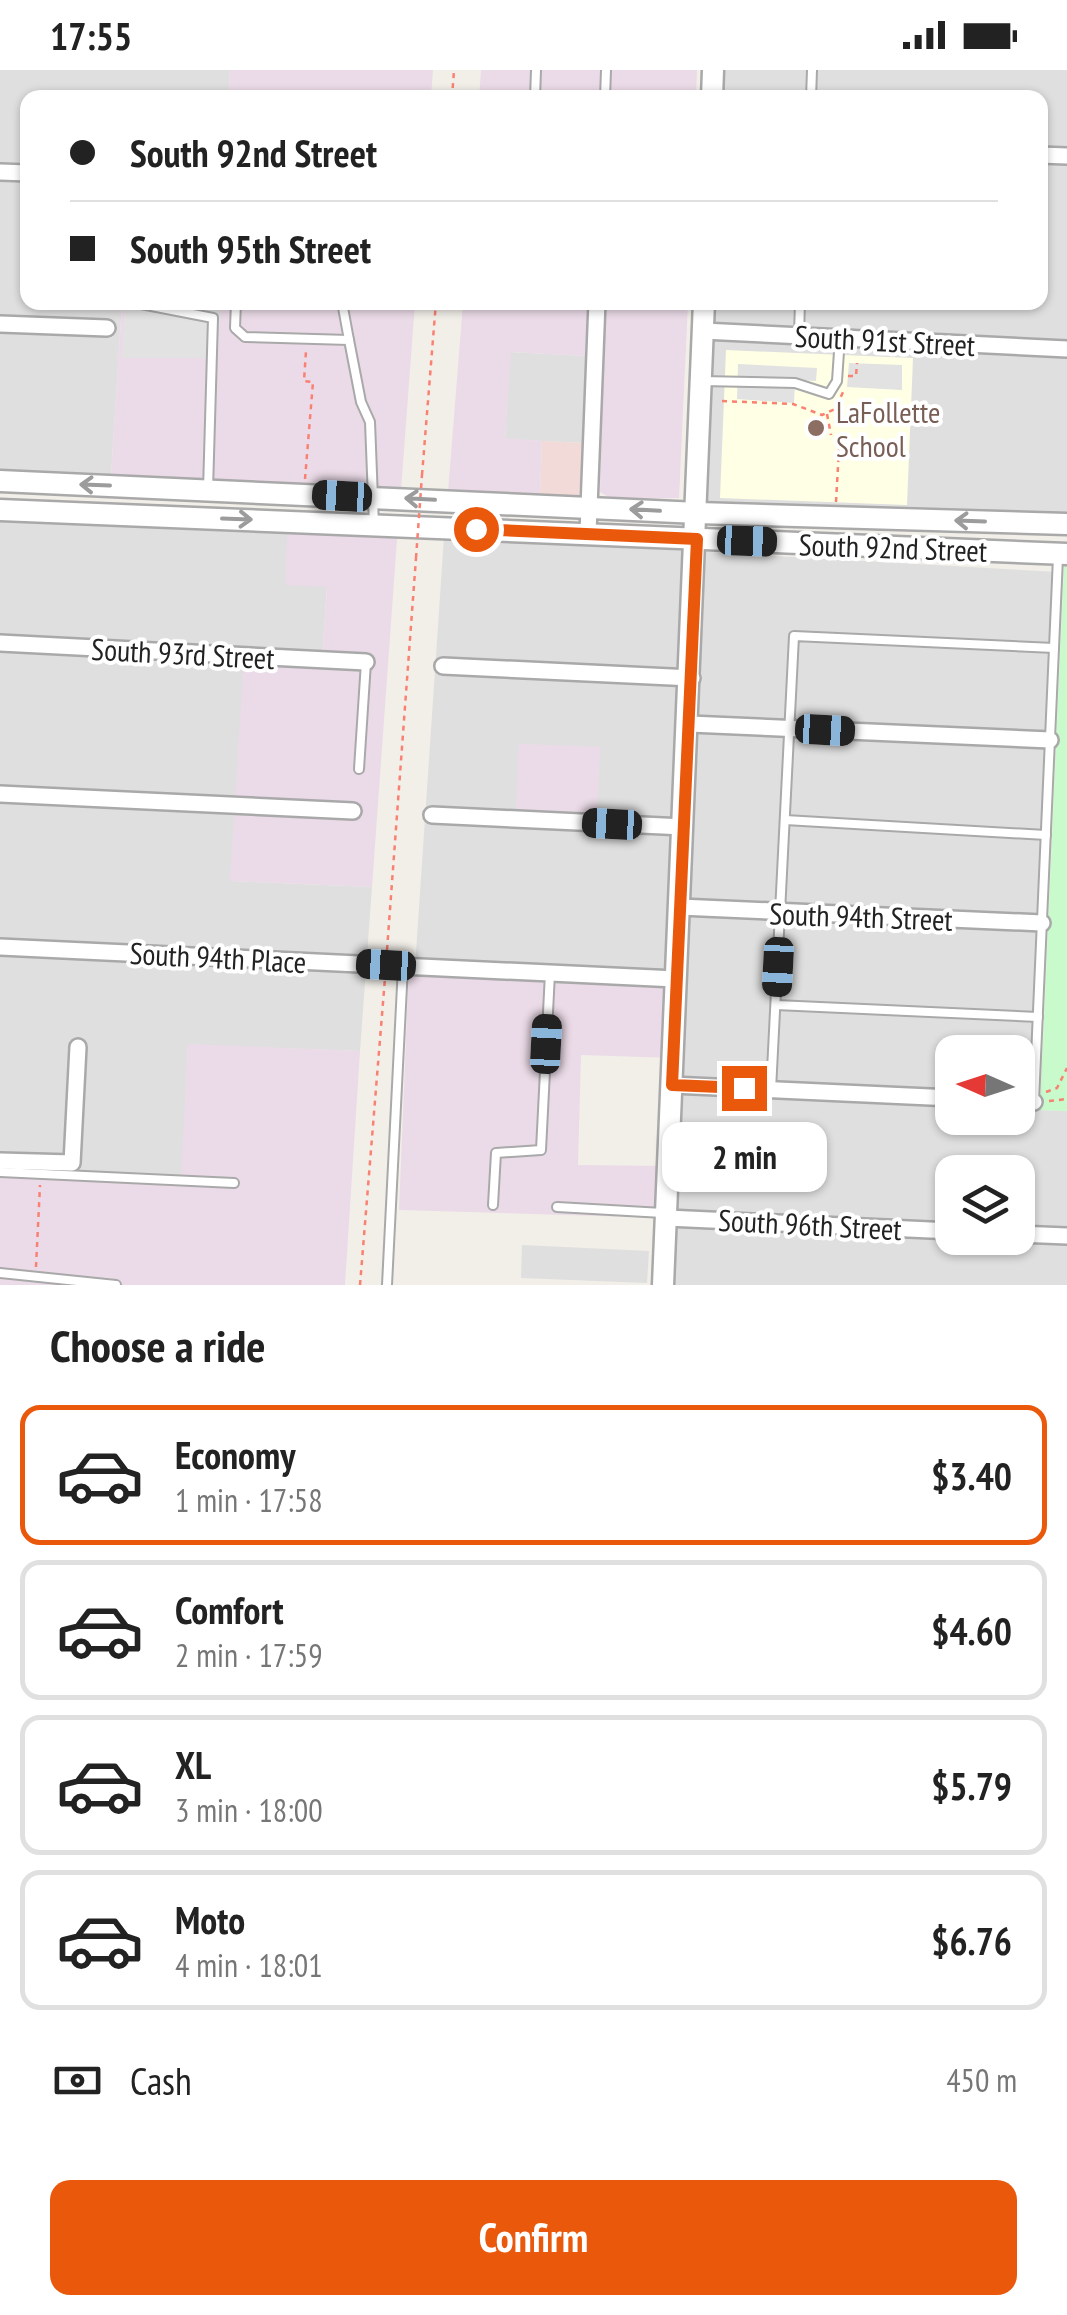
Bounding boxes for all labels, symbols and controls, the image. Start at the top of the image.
text: 17:55 [50,11,132,60]
text: South 92nd Street [130,128,377,177]
text: South 95th Street [130,224,371,273]
street label: South 91st Street [794,316,977,364]
place label: LaFollette School [836,392,940,465]
marker: LaFollette School [805,417,827,439]
one-way arrow [79,475,111,494]
car [311,479,373,513]
one-way arrow [404,489,436,508]
one-way arrow [629,500,661,519]
route start [454,507,499,552]
one-way arrow [221,510,253,529]
one-way arrow [954,512,986,531]
street label: South 92nd Street [798,524,988,570]
car [716,525,778,557]
street label: South 93rd Street [90,629,276,677]
car [794,713,856,747]
car [581,807,643,841]
street label: South 94th Street [769,893,954,939]
street label: South 94th Place [129,933,307,981]
car [761,936,795,998]
car [355,948,417,982]
car [529,1013,563,1075]
north arrow [935,1035,1035,1135]
map controls [935,1035,1035,1255]
route end [722,1066,767,1111]
callout: 2 min [662,1123,826,1193]
text: 2 min [712,1136,777,1178]
button: layers [935,1155,1035,1255]
street label: South 96th Street [717,1200,903,1248]
text: Choose a ride [50,1316,265,1374]
icon: car [55,1430,145,1520]
text: Economy [175,1430,295,1479]
text: $3.40 [931,1451,1012,1500]
text: 1 min · 17:58 [175,1479,323,1521]
icon: car [55,1585,145,1675]
text: Comfort [175,1585,284,1634]
text: $4.60 [931,1606,1012,1655]
text: 2 min · 17:59 [175,1634,323,1676]
icon: car [55,1740,145,1830]
text: XL [175,1740,211,1789]
text: $5.79 [931,1761,1012,1810]
text: 3 min · 18:00 [175,1789,323,1831]
icon: car [55,1895,145,1985]
text: Moto [175,1895,245,1944]
text: $6.76 [931,1916,1012,1965]
text: 4 min · 18:01 [175,1944,323,1986]
icon: cash [50,2053,105,2108]
text: Cash [130,2056,192,2105]
text: 450 m [946,2059,1017,2101]
button: Confirm [50,2180,1017,2295]

